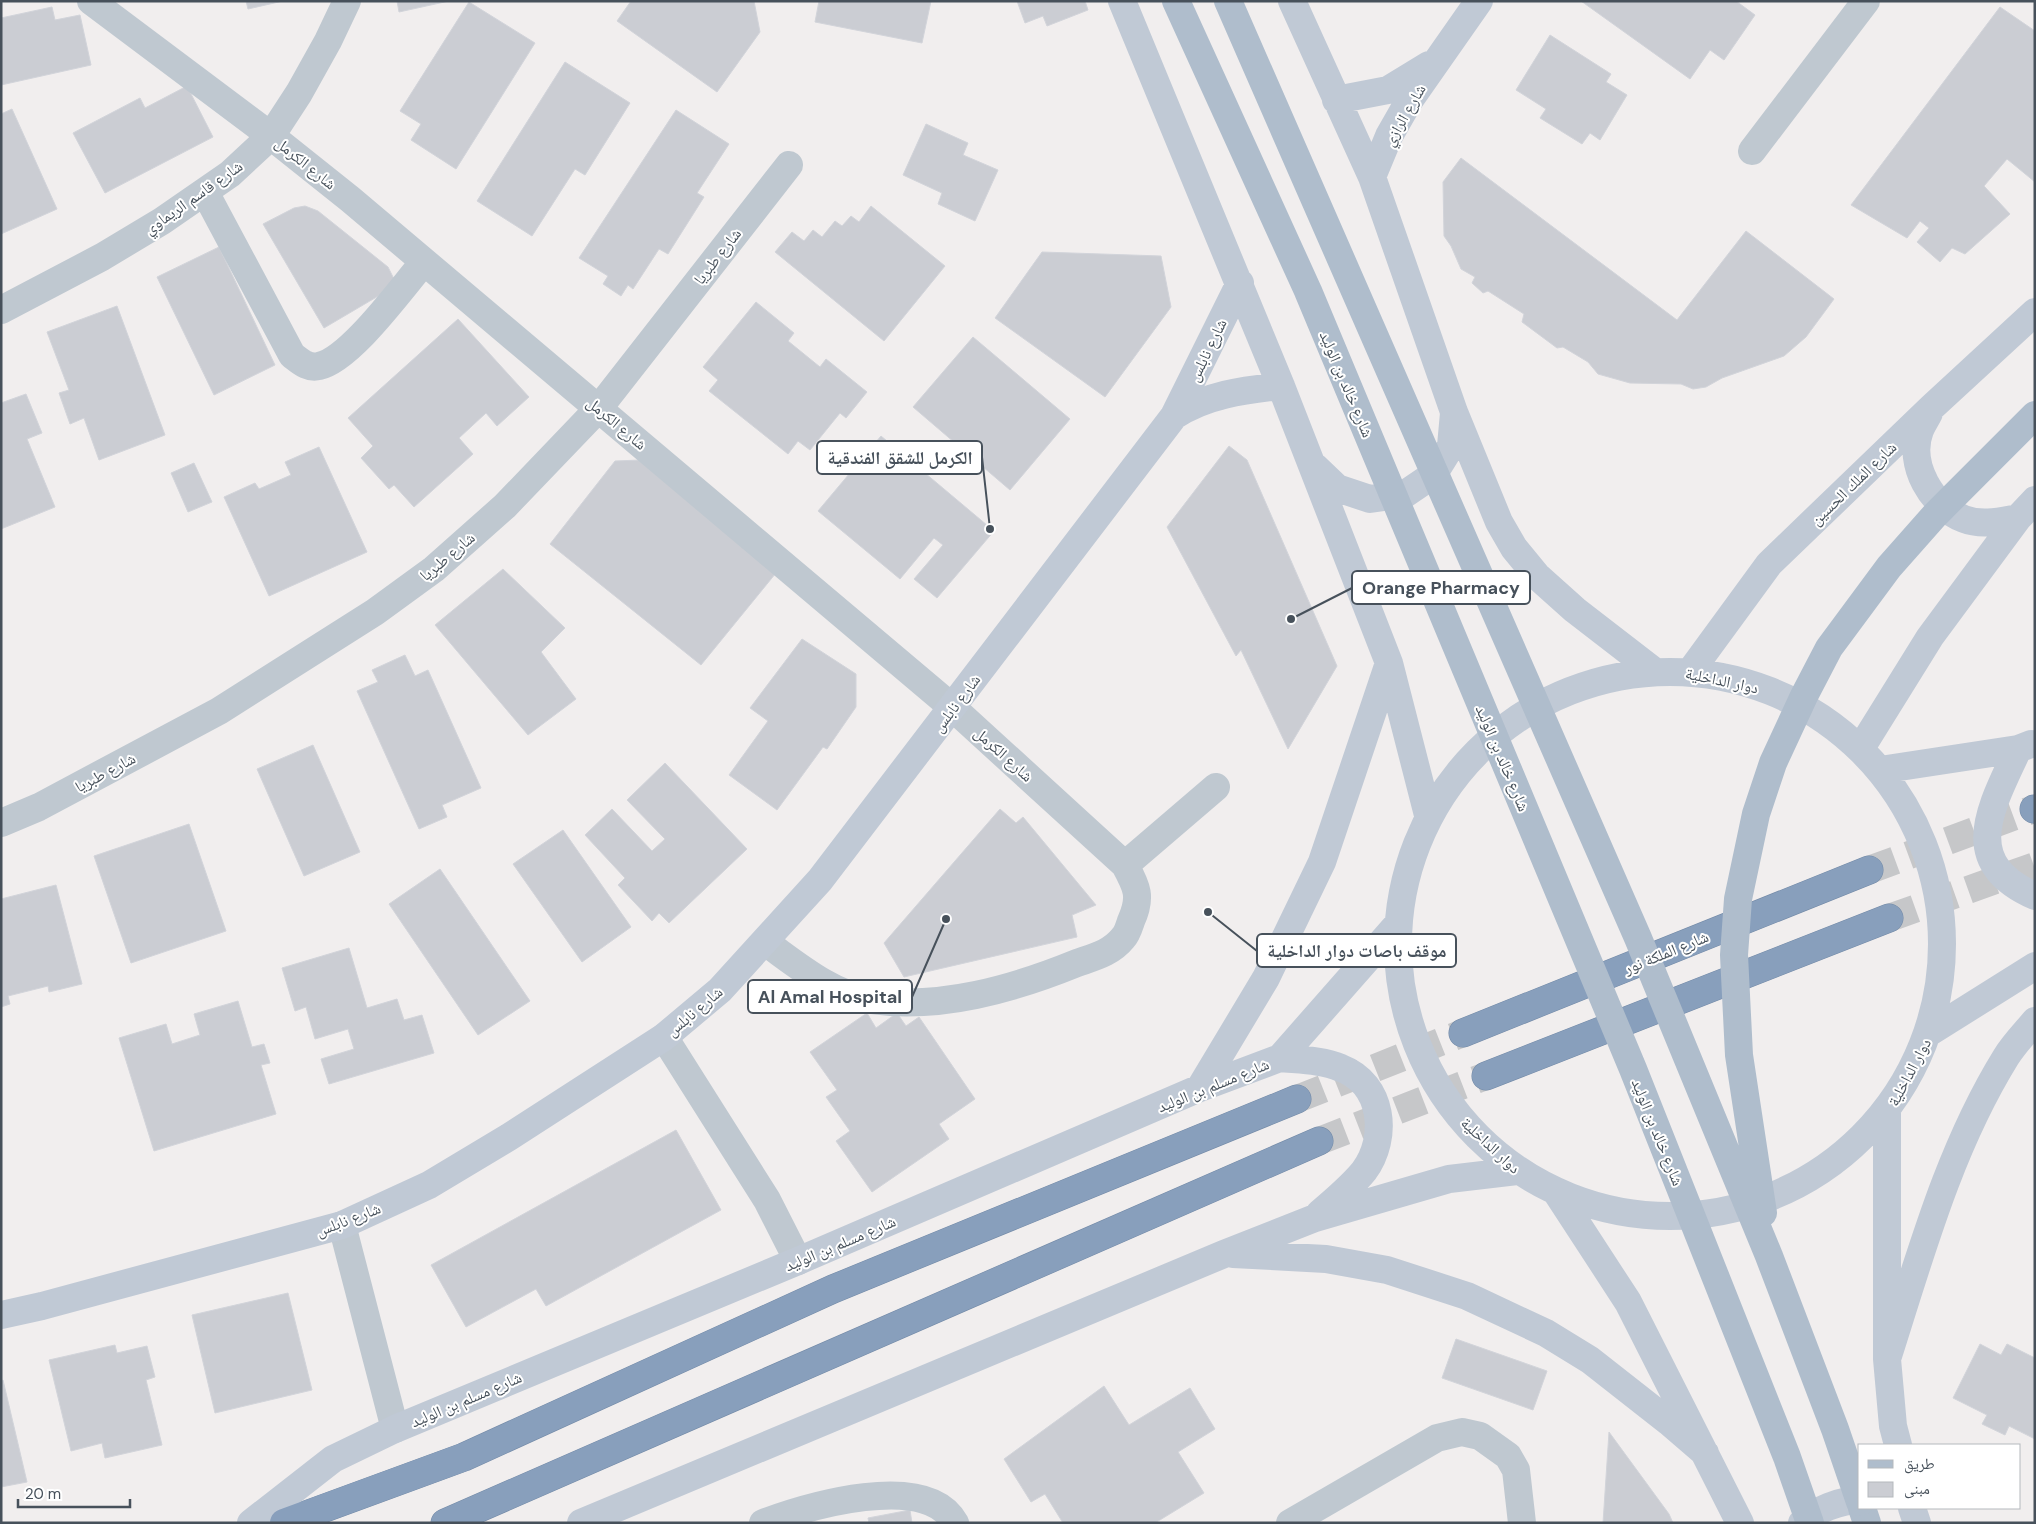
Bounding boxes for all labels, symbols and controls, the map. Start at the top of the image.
street label: شارع الرازي [1378,80,1432,151]
street label: شارع الكرمل [271,132,340,194]
street label: شارع قاسم الريماوي [140,156,248,241]
street label: شارع طبريا [689,224,746,289]
street label: شارع نابلس [1183,315,1232,385]
street label: شارع خالد بن الوليد [1315,328,1378,441]
street label: شارع الكرمل [582,392,651,455]
street label: شارع الملك الحسين [1806,437,1901,530]
callout: الكرمل للشقق الفندقية [817,441,982,474]
text: الكرمل للشقق الفندقية [827,446,973,470]
street label: شارع طبريا [415,527,479,586]
callout: Orange Pharmacy [1352,571,1530,604]
text: Orange Pharmacy [1362,576,1520,600]
street label: دوار الداخلية [1683,663,1760,698]
street label: شارع نابلس [928,670,985,737]
street label: شارع خالد بن الوليد [1471,702,1534,815]
street label: شارع الكرمل [970,722,1038,786]
street label: شارع طبريا [71,748,139,797]
street label: شارع الملكة نور [1620,926,1712,979]
callout: موقف باصات دوار الداخلية [1257,934,1456,967]
text: موقف باصات دوار الداخلية [1267,939,1447,963]
callout: Al Amal Hospital [748,980,912,1013]
street label: شارع نابلس [662,982,727,1041]
text: Al Amal Hospital [758,985,902,1009]
street label: دوار الداخلية [1883,1035,1936,1110]
street label: شارع مسلم بن الوليد [1154,1054,1272,1117]
street label: شارع خالد بن الوليد [1627,1076,1689,1189]
street label: دوار الداخلية [1456,1112,1525,1178]
street label: شارع نابلس [313,1198,384,1241]
street label: شارع مسلم بن الوليد [781,1211,899,1276]
street label: شارع مسلم بن الوليد [407,1367,525,1432]
legend [1858,1444,2021,1509]
text: طريق [1904,1454,1935,1474]
scale bar [18,1476,130,1508]
text: مبنى [1904,1479,1930,1499]
text: 20 m [25,1484,61,1504]

